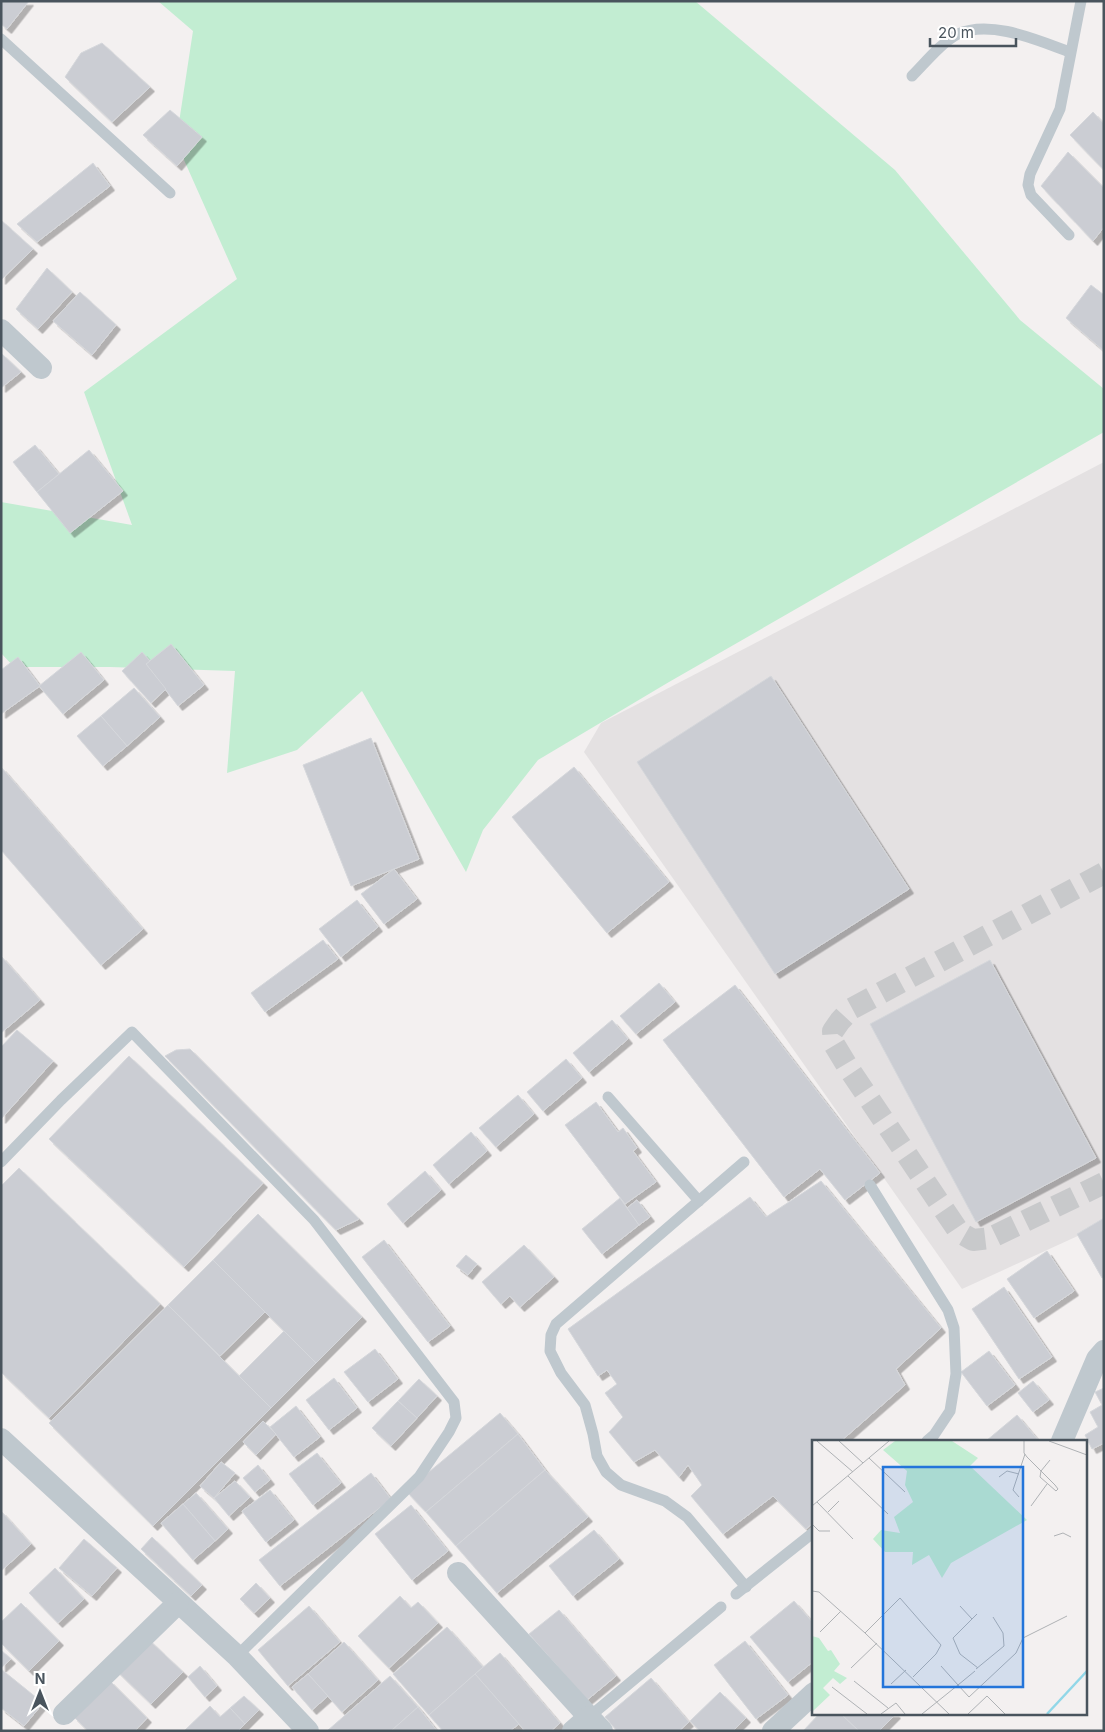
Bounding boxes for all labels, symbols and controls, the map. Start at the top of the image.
scale bar [930,15,1016,47]
text: 20 m [938,23,974,42]
inset map [812,1440,1088,1714]
north arrow [15,1667,65,1717]
text: N [35,1670,45,1687]

